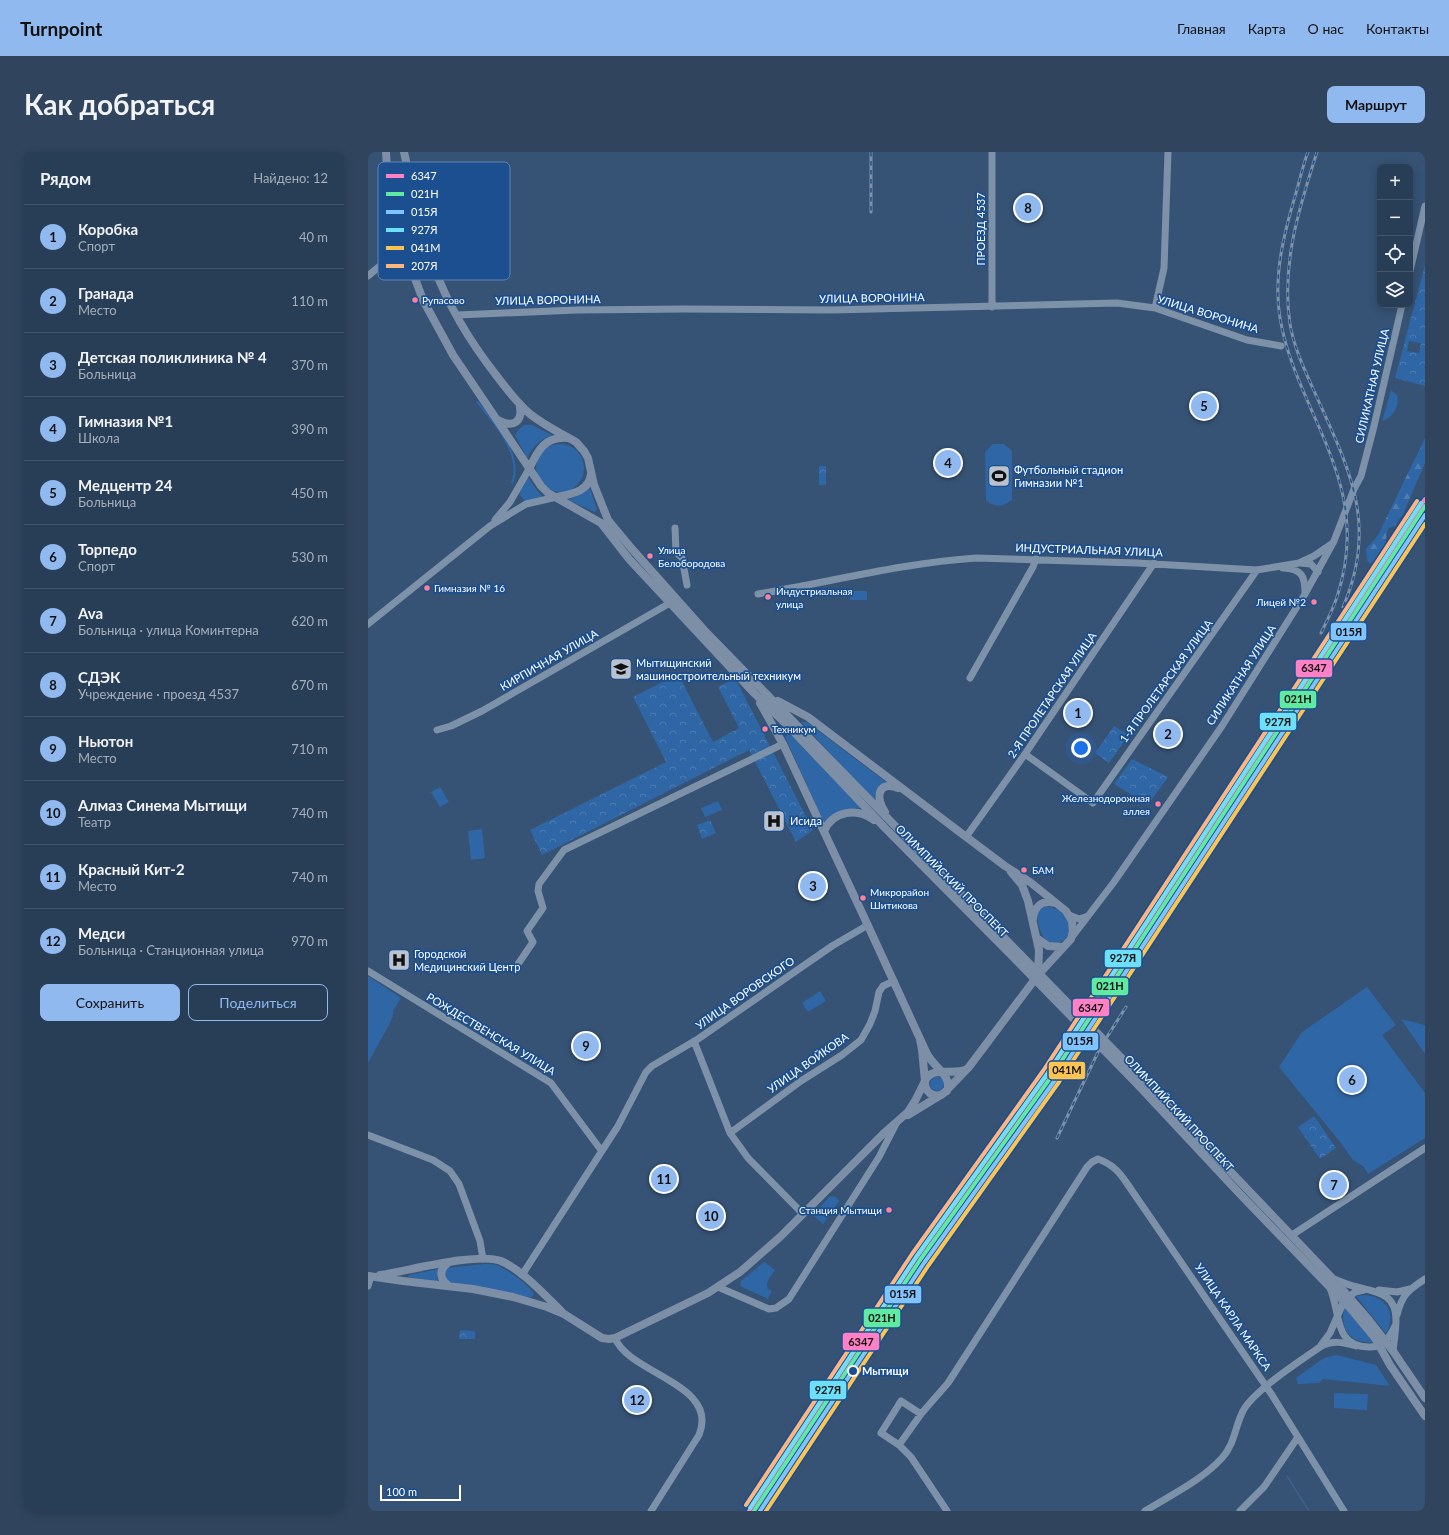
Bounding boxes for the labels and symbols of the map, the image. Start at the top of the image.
legend [378,162,510,280]
text: 6347 [411,169,437,182]
text: 021Н [411,187,439,200]
street label: ПРОЕЗД 4537 [974,192,987,266]
pin: 8 [1015,193,1041,223]
text: 015Я [411,205,437,218]
text: 927Я [411,223,437,236]
text: 041М [411,241,440,254]
text: 207Я [411,259,437,272]
street label: УЛИЦА ВОРОНИНА [819,290,925,305]
street label: УЛИЦА ВОРОНИНА [495,292,601,307]
street label: УЛИЦА ВОРОНИНА [1156,292,1261,335]
place label: Рупасово [422,294,465,306]
marker: Рупасово [410,295,420,305]
street label: СИЛИКАТНАЯ УЛИЦА [1352,327,1391,444]
pin: 5 [1191,391,1217,421]
pin: 4 [935,448,961,478]
sports icon: Футбольный стадион Гимназии №1 [986,463,1012,489]
place label: Футбольный стадион Гимназии №1 [1014,463,1123,489]
street label: ИНДУСТРИАЛЬНАЯ УЛИЦА [1015,540,1164,559]
place label: Улица Белобородова [658,544,725,569]
marker: Улица Белобородова [645,551,655,561]
place label: Гимназия № 16 [434,582,505,594]
marker: Гимназия № 16 [422,583,432,593]
place label: Индустриальная улица [776,585,853,610]
marker: Индустриальная улица [763,592,773,602]
place label: Лицей №2 [1255,596,1306,608]
marker: Лицей №2 [1309,597,1319,607]
street label: 1-Я ПРОЛЕТАРСКАЯ УЛИЦА [1117,616,1215,745]
street label: СИЛИКАТНАЯ УЛИЦА [1203,622,1278,727]
line badge: 015Я [1330,622,1367,641]
text: 015Я [1336,625,1362,638]
street label: КИРПИЧНАЯ УЛИЦА [498,626,600,693]
street label: 2-Я ПРОЛЕТАРСКАЯ УЛИЦА [1005,629,1099,760]
school or university icon: Мытищинский машиностроительный техникум [608,656,634,682]
place label: Мытищинский машиностроительный техникум [636,656,801,682]
line badge: 6347 [1295,659,1333,678]
text: 6347 [1301,661,1327,674]
line badge: 021Н [1279,690,1317,709]
text: 021Н [1284,692,1312,705]
pin: 1 [1065,698,1091,728]
line badge: 927Я [1259,712,1297,731]
text: 927Я [1265,715,1291,728]
pin: 2 [1155,719,1181,749]
place label: Техникум [772,723,816,735]
marker: Техникум [760,724,770,734]
your location [1071,738,1091,758]
place label: Железнодорожная аллея [1062,792,1150,817]
marker: Железнодорожная аллея [1153,799,1163,809]
hospital icon: Исида [761,808,787,834]
place label: Исида [790,814,822,827]
street label: ОЛИМПИЙСКИЙ ПРОСПЕКТ [893,822,1012,940]
place label: БАМ [1032,864,1054,876]
marker: БАМ [1019,865,1029,875]
pin: 3 [800,871,826,901]
place label: Микрорайон Шитикова [870,886,929,911]
marker: Микрорайон Шитикова [858,893,868,903]
hospital icon: Городской Медицинский Центр [386,947,412,973]
place label: Городской Медицинский Центр [414,947,521,973]
line badge: 927Я [1104,949,1142,968]
text: 927Я [1110,951,1136,964]
street label: УЛИЦА ВОРОВСКОГО [693,953,797,1032]
line badge: 021Н [1091,977,1129,996]
text: 021Н [1096,979,1124,992]
street label: РОЖДЕСТВЕНСКАЯ УЛИЦА [424,990,559,1078]
line badge: 6347 [1072,998,1110,1017]
text: 6347 [1078,1001,1104,1014]
street label: УЛИЦА ВОЙКОВА [765,1029,851,1095]
pin: 9 [573,1031,599,1061]
line badge: 015Я [1062,1032,1099,1051]
text: 015Я [1067,1034,1093,1047]
street label: ОЛИМПИЙСКИЙ ПРОСПЕКТ [1122,1052,1237,1174]
line badge: 041М [1048,1061,1086,1080]
text: 041М [1052,1063,1082,1076]
pin: 6 [1339,1065,1365,1095]
pin: 11 [651,1164,677,1194]
pin: 7 [1321,1170,1347,1200]
pin: 10 [698,1201,724,1231]
place label: Станция Мытищи [799,1204,882,1216]
marker: Станция Мытищи [884,1205,894,1215]
street label: УЛИЦА КАРЛА МАРКСА [1193,1261,1274,1373]
line badge: 015Я [884,1285,922,1304]
text: 015Я [890,1287,916,1300]
line badge: 021Н [863,1308,901,1328]
text: 021Н [868,1311,896,1324]
line badge: 6347 [842,1332,880,1351]
text: 6347 [848,1335,874,1348]
place label: Мытищи [862,1364,909,1377]
marker: Мытищи [847,1365,859,1377]
line badge: 927Я [809,1380,847,1400]
text: 927Я [815,1383,841,1396]
pin: 12 [624,1385,650,1415]
scale bar [380,1483,461,1502]

